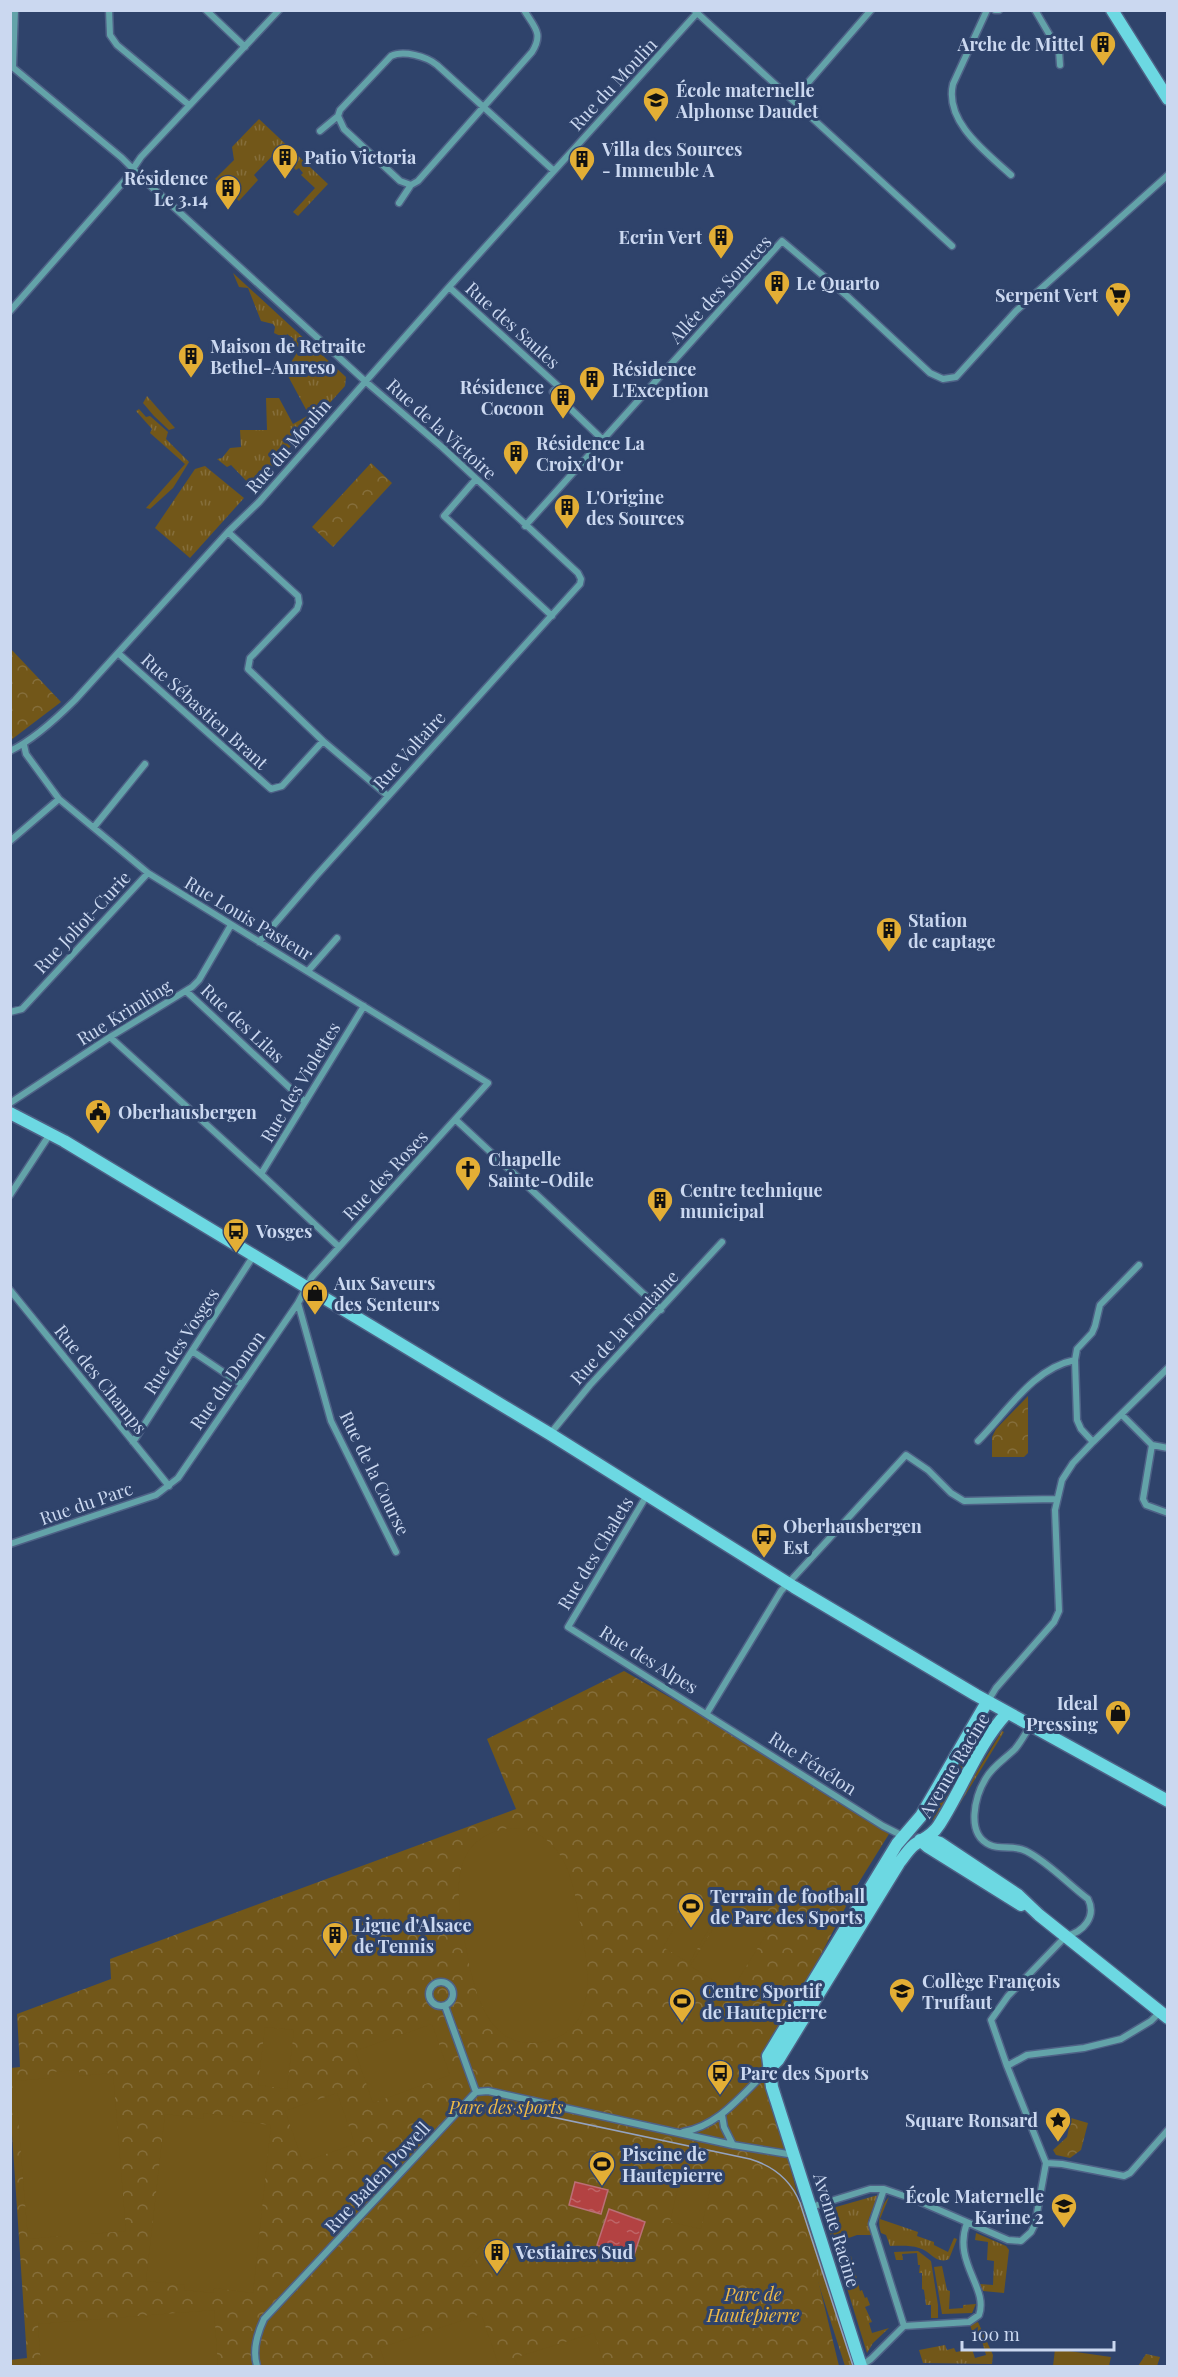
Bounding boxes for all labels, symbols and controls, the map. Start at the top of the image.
building icon: Arche de Mittel [1088,29,1118,67]
place label: Arche de Mittel [957,32,1084,56]
street label: Rue du Moulin [564,33,662,135]
place label: École maternelle Alphonse Daudet [675,78,819,123]
school or university icon: École maternelle Alphonse Daudet [641,85,671,123]
place label: Villa des Sources - Immeuble A [601,137,742,182]
building icon: Patio Victoria [270,142,300,180]
building icon: Villa des Sources - Immeuble A [567,144,597,182]
place label: Patio Victoria [304,145,417,169]
place label: Résidence Le 3.14 [124,166,208,211]
building icon: Résidence Le 3.14 [213,173,243,211]
building icon: Ecrin Vert [706,222,736,260]
place label: Ecrin Vert [619,225,703,249]
street label: Allée des Sources [663,230,776,349]
building icon: Le Quarto [762,268,792,306]
place label: Le Quarto [796,271,880,295]
street label: Rue des Saules [461,276,565,374]
supermarket icon: Serpent Vert [1103,280,1133,318]
place label: Serpent Vert [995,283,1099,307]
place label: Maison de Retraite Bethel-Amreso [210,334,366,379]
building icon: Maison de Retraite Bethel-Amreso [176,341,206,379]
place label: Résidence L'Exception [612,357,709,402]
building icon: Résidence L'Exception [577,364,607,402]
street label: Rue de la Victoire [382,373,502,485]
place label: Résidence Cocoon [460,375,544,420]
building icon: Résidence Cocoon [548,382,578,420]
street label: Rue du Moulin [240,393,336,498]
place label: Résidence La Croix d'Or [536,431,645,476]
building icon: Résidence La Croix d'Or [501,438,531,476]
place label: L'Origine des Sources [586,485,684,530]
building icon: L'Origine des Sources [552,492,582,530]
street label: Rue Sébastien Brant [136,648,274,775]
street label: Rue Voltaire [367,706,451,794]
street label: Rue Joliot-Curie [28,866,136,978]
street label: Rue Louis Pasteur [180,870,318,966]
place label: Station de captage [908,908,995,953]
building icon: Station de captage [874,915,904,953]
street label: Rue Krimling [72,973,176,1051]
street label: Rue des Lilas [196,978,290,1068]
street label: Rue des Violettes [255,1017,345,1147]
public building icon: Oberhausbergen [83,1097,113,1135]
place label: Oberhausbergen [118,1100,257,1124]
street label: Rue des Roses [337,1125,433,1225]
place label: Chapelle Sainte-Odile [488,1147,594,1192]
church icon: Chapelle Sainte-Odile [453,1154,483,1192]
place label: Centre technique municipal [680,1178,823,1223]
building icon: Centre technique municipal [645,1185,675,1223]
bus stop icon: Vosges [221,1216,251,1254]
place label: Vosges [255,1219,312,1243]
street label: Rue de la Fontaine [565,1265,683,1389]
place label: Aux Saveurs des Senteurs [333,1271,440,1316]
shop icon: Aux Saveurs des Senteurs [300,1278,330,1316]
street label: Rue des Vosges [138,1283,224,1399]
street label: Rue des Champs [49,1319,153,1439]
street label: Rue du Donon [184,1326,270,1434]
street label: Rue de la Course [335,1407,415,1539]
street label: Rue du Parc [36,1476,136,1530]
street label: Rue des Chalets [552,1492,638,1614]
place label: Oberhausbergen Est [783,1514,922,1559]
bus stop icon: Oberhausbergen Est [749,1521,779,1559]
street label: Rue des Alpes [595,1619,703,1699]
place label: Ideal Pressing [1026,1691,1098,1736]
shop icon: Ideal Pressing [1103,1698,1133,1736]
street label: Avenue Racine [913,1708,995,1823]
street label: Rue Fénélon [765,1726,862,1800]
place label: Terrain de football de Parc des Sports [710,1884,866,1929]
sports icon: Terrain de football de Parc des Sports [676,1891,706,1929]
place label: Ligue d'Alsace de Tennis [354,1913,471,1958]
building icon: Ligue d'Alsace de Tennis [320,1920,350,1958]
place label: Collège François Truffaut [922,1969,1060,2014]
school or university icon: Collège François Truffaut [887,1976,917,2014]
place label: Centre Sportif de Hautepierre [702,1979,827,2024]
sports icon: Centre Sportif de Hautepierre [667,1986,697,2024]
bus stop icon: Parc des Sports [705,2058,735,2096]
place label: Parc des Sports [740,2061,869,2085]
park label: Parc des sports [448,2095,563,2119]
place icon: Square Ronsard [1043,2105,1073,2143]
place label: Square Ronsard [905,2108,1038,2132]
street label: Rue Baden Powell [319,2116,435,2238]
place label: Piscine de Hautepierre [622,2142,723,2187]
sports icon: Piscine de Hautepierre [587,2149,617,2187]
street label: Avenue Racine [808,2169,866,2290]
place label: École Maternelle Karine 2 [905,2184,1044,2229]
school or university icon: École Maternelle Karine 2 [1049,2191,1079,2229]
building icon: Vestiaires Sud [482,2237,512,2275]
place label: Vestiaires Sud [515,2240,633,2264]
park label: Parc de Hautepierre [706,2282,799,2327]
scale bar [962,2314,1114,2352]
text: 100 m [971,2322,1020,2346]

